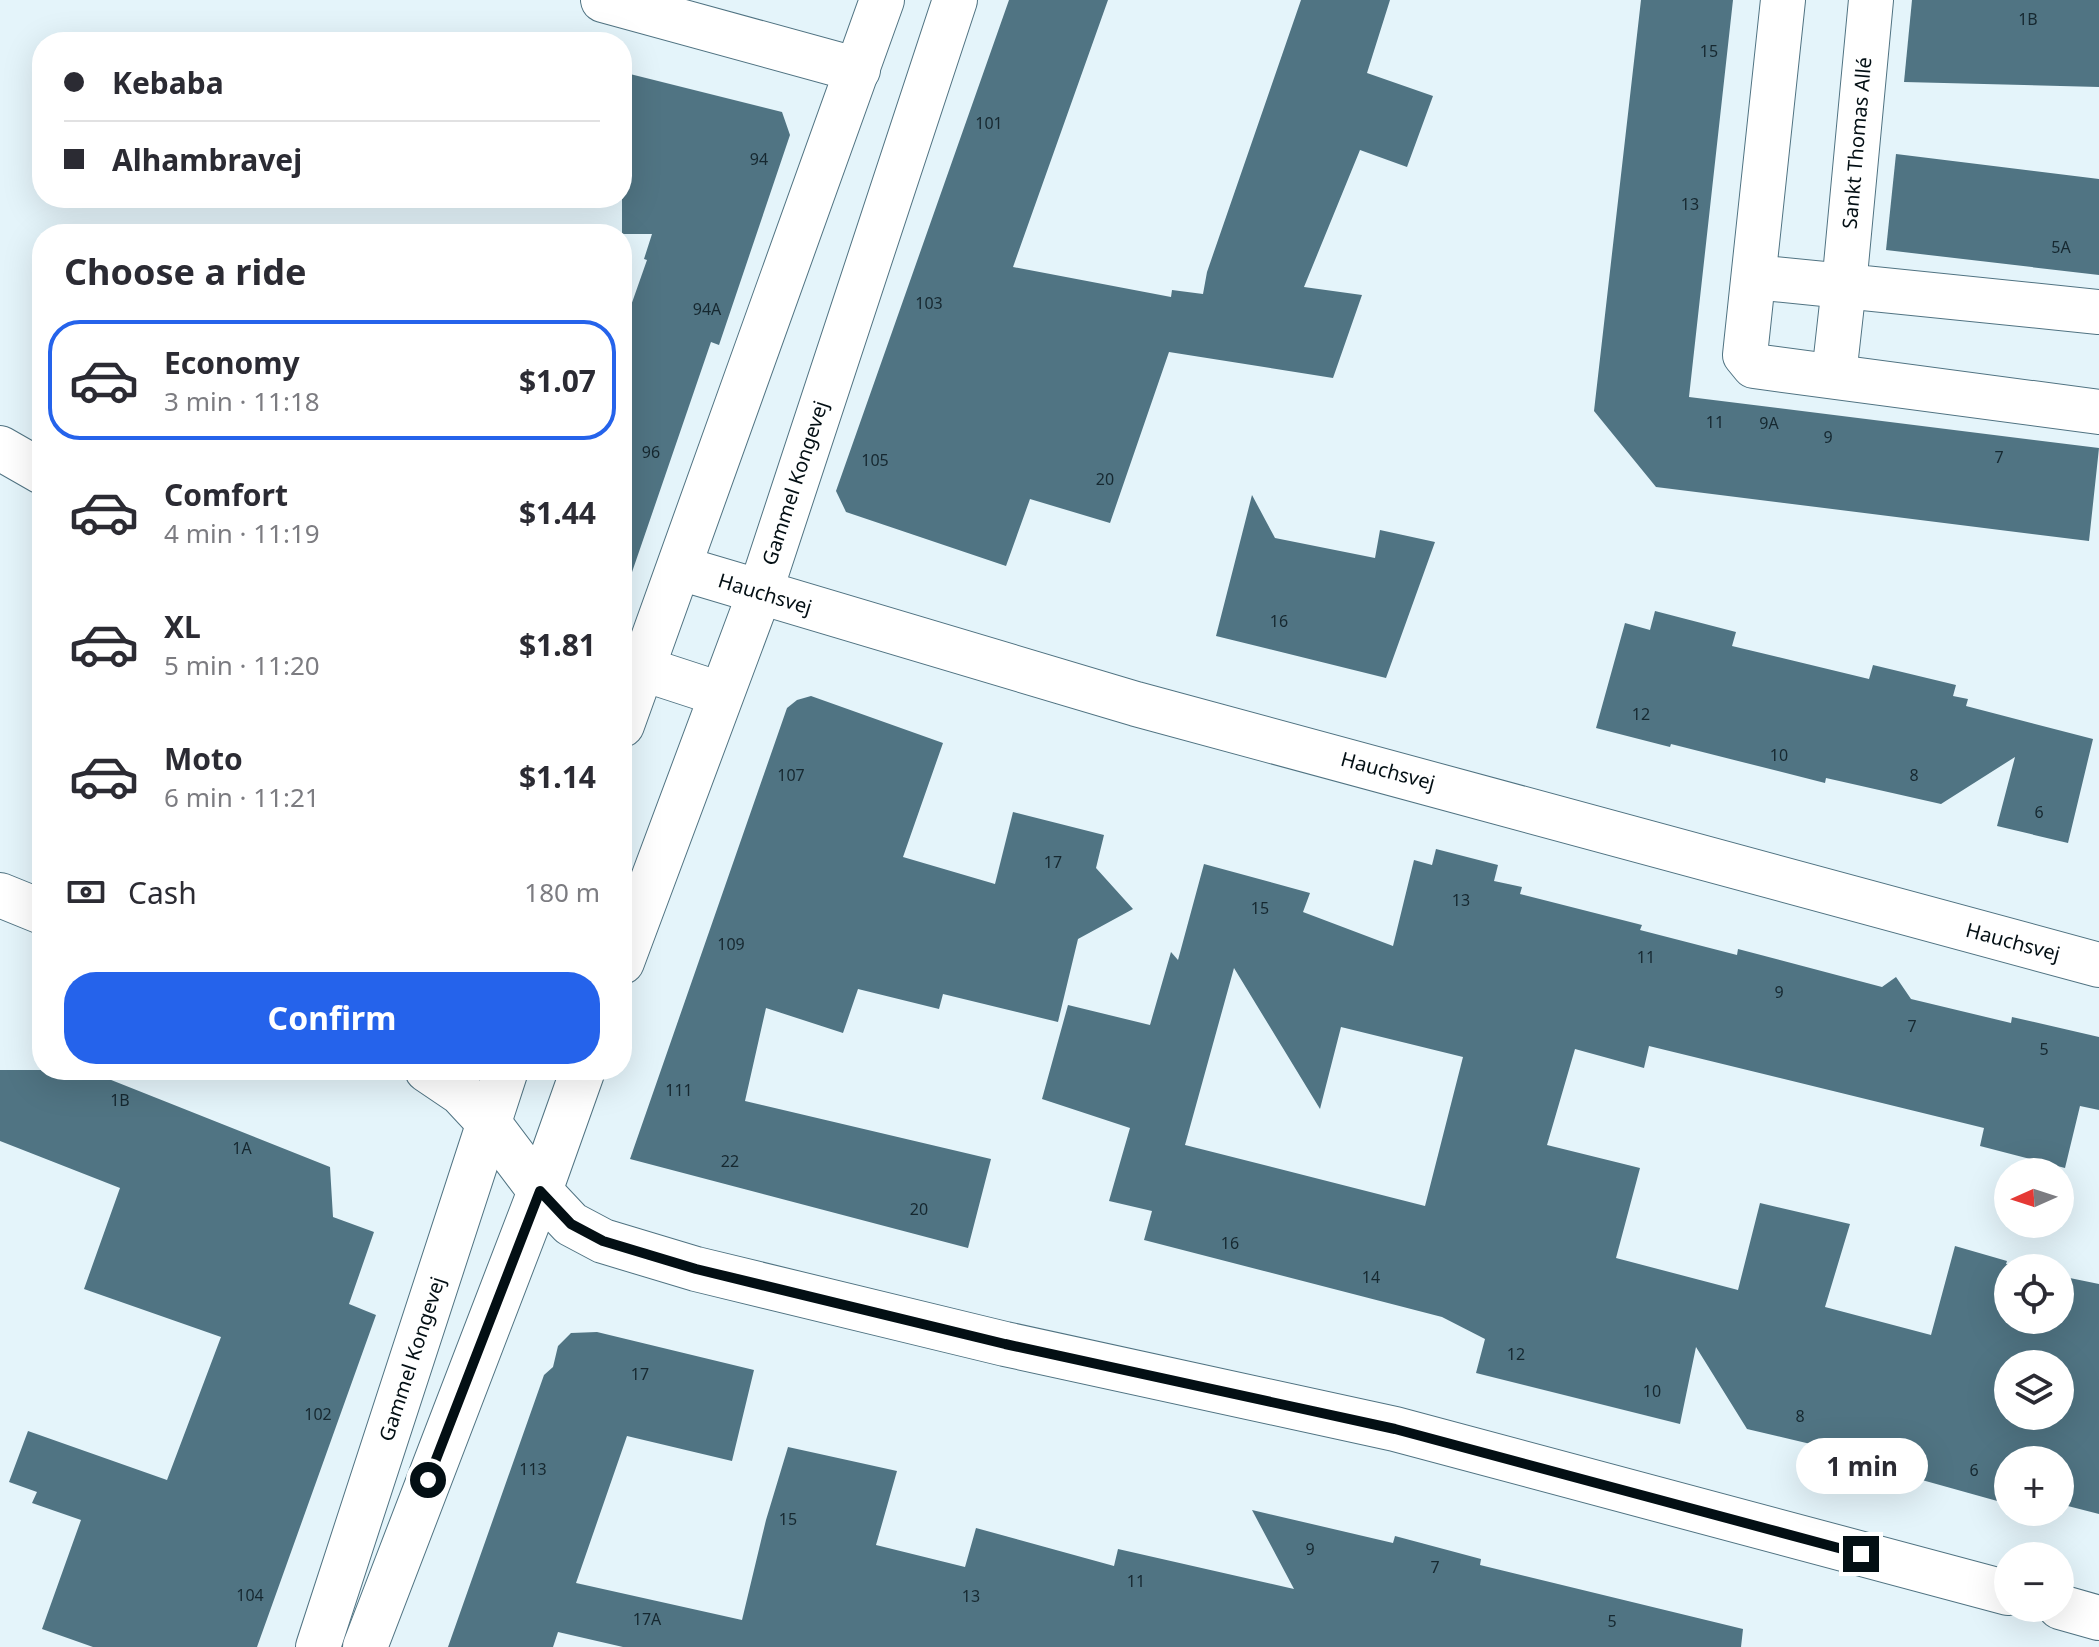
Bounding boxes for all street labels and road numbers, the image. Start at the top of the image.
street label: Sankt Thomas Allé [1836,56,1877,230]
street label: Gammel Kongevej [755,397,834,569]
street label: Hauchsvej [715,566,815,621]
street label: Hauchsvej [1338,745,1438,796]
street label: Hauchsvej [1963,916,2063,967]
street label: Gammel Kongevej [372,1273,451,1445]

